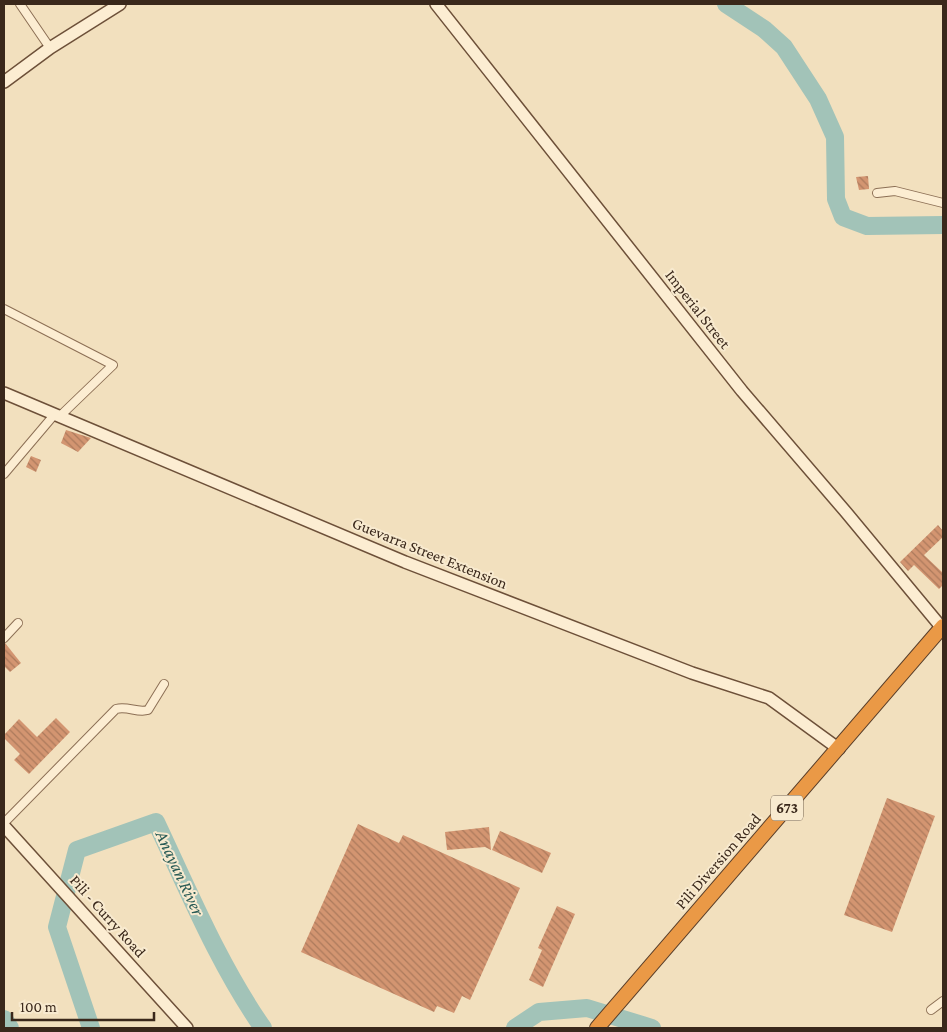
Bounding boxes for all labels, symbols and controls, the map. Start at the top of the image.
street label: Imperial Street [661,266,734,353]
street label: Guevarra Street Extension [350,514,510,592]
road number: 673 [771,796,803,820]
street label: Pili Diversion Road [672,809,764,912]
water label: Anayan River [151,826,209,919]
street label: Pili - Curry Road [66,871,150,962]
scale bar [12,990,155,1022]
text: 100 m [20,999,57,1015]

